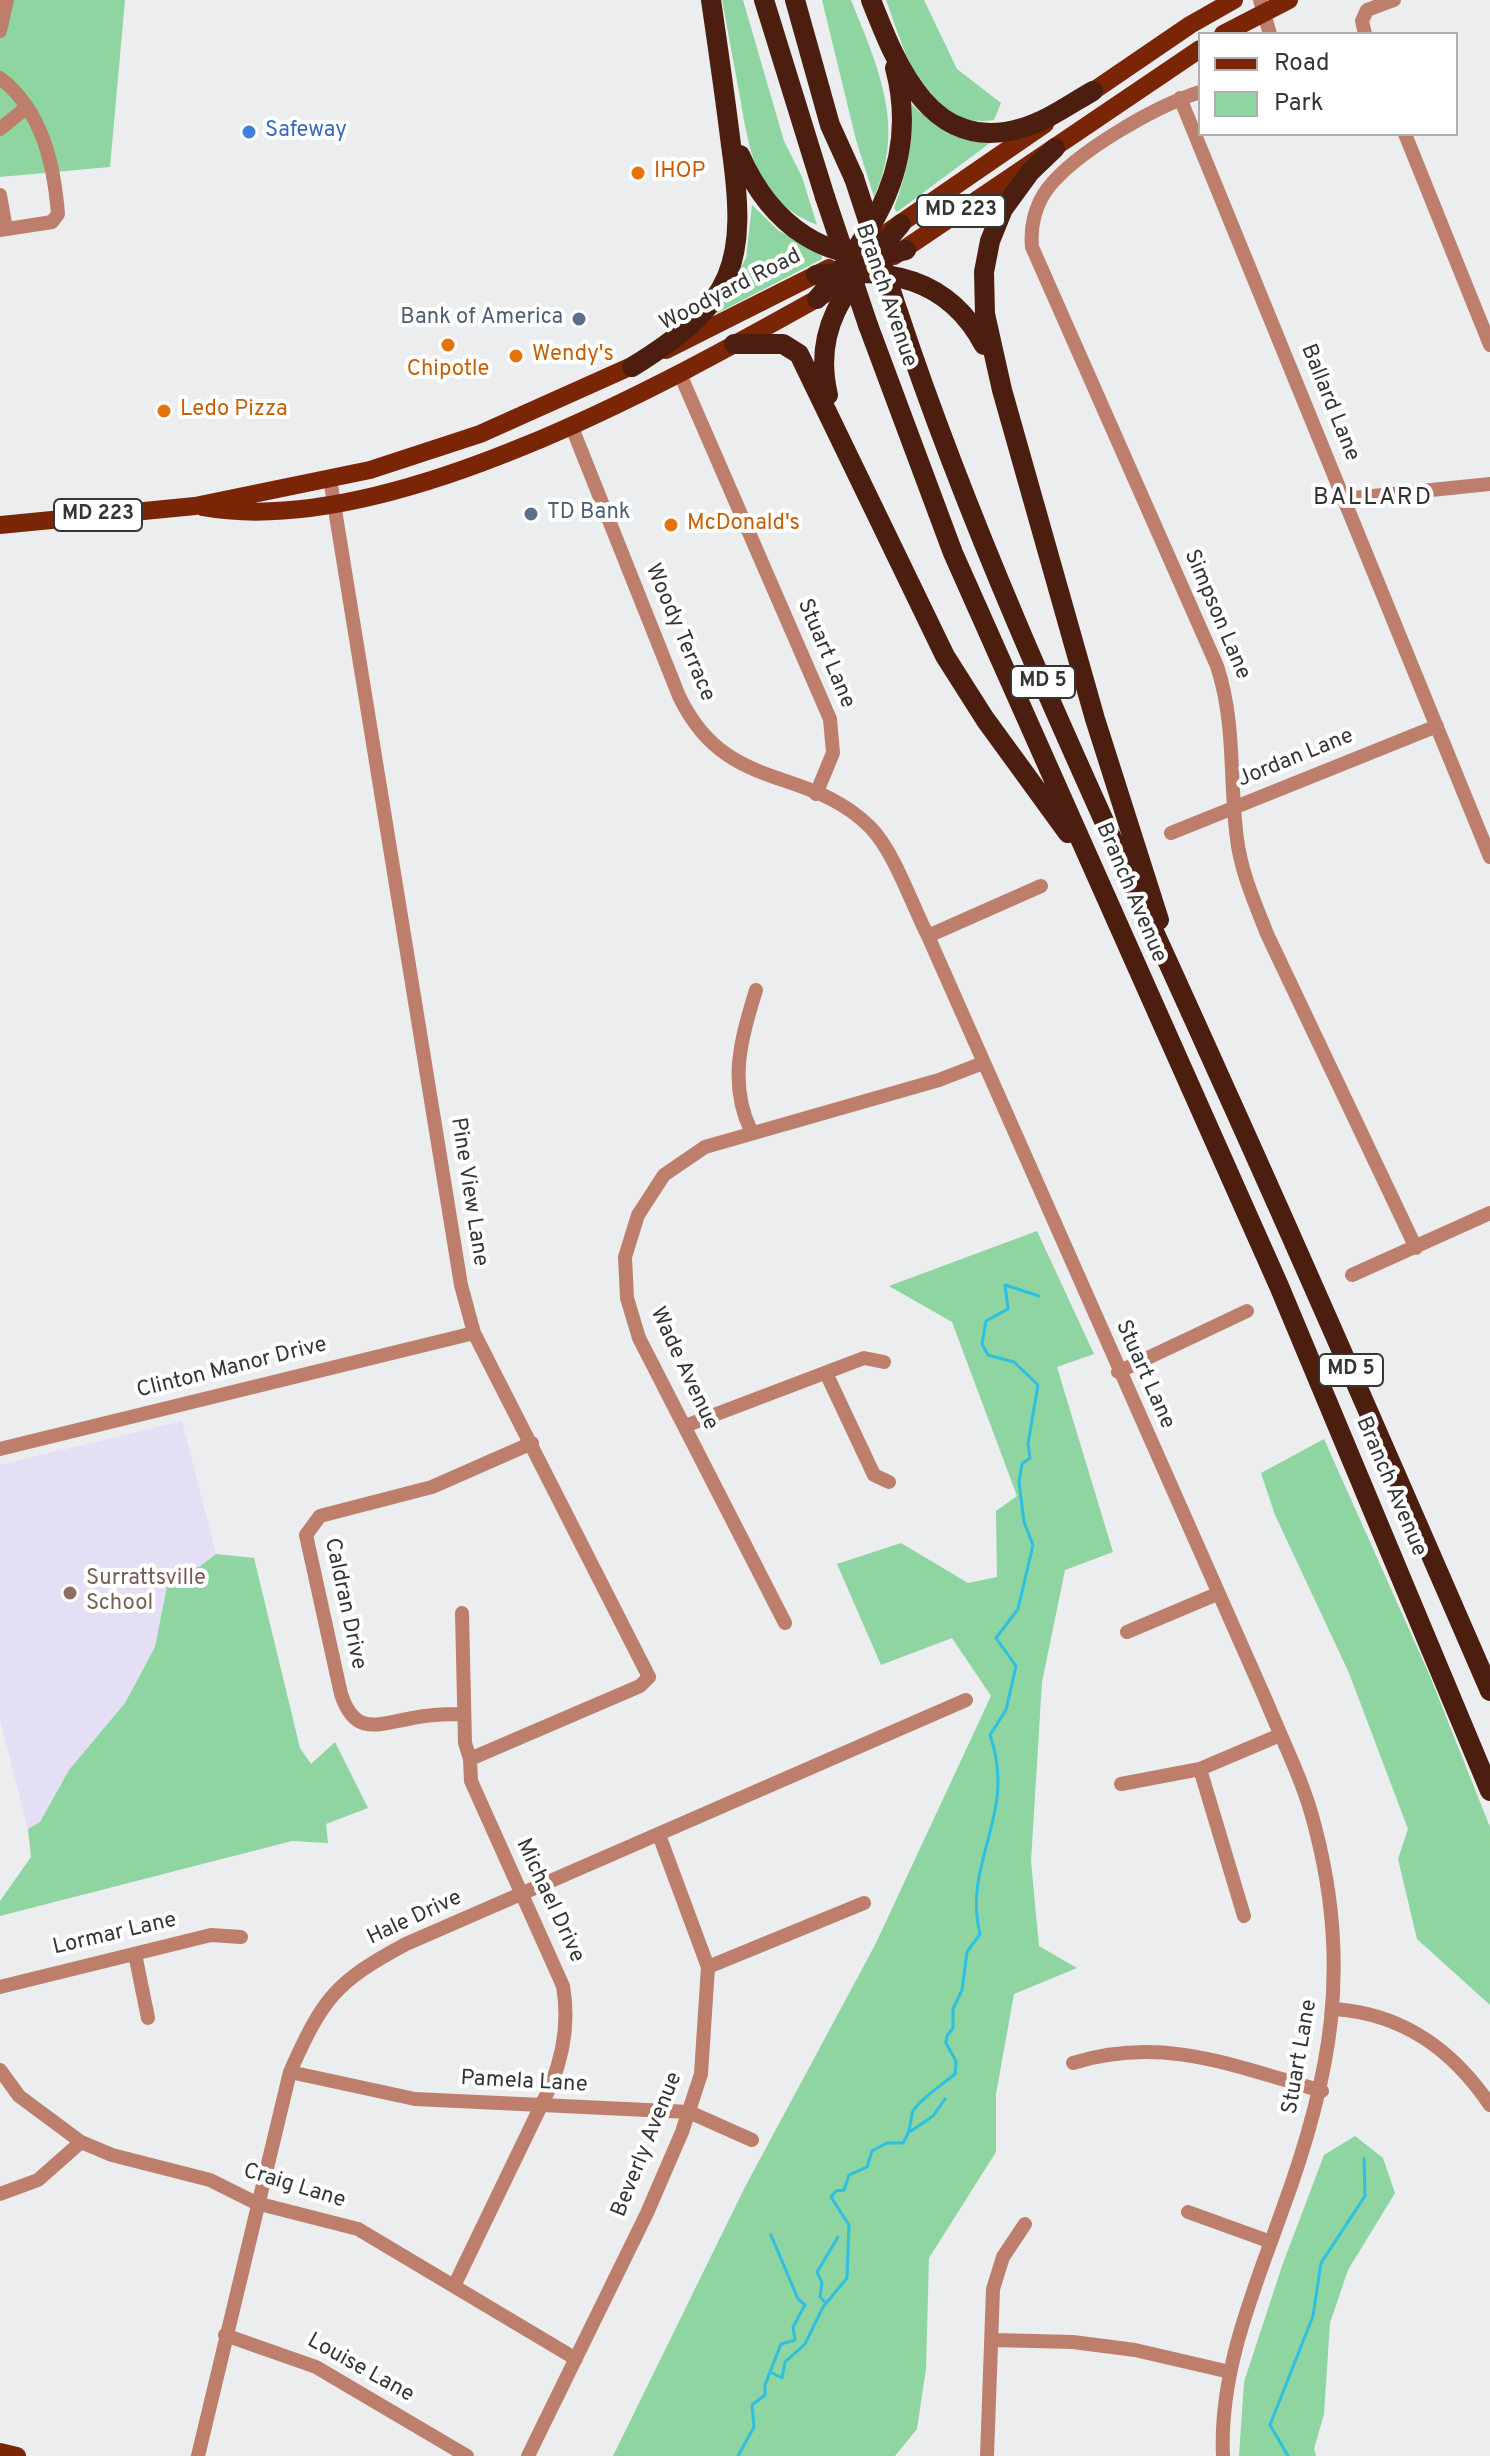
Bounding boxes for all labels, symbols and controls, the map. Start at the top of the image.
legend [1198,32,1458,136]
text: Road [1274,49,1330,79]
text: Park [1274,89,1324,119]
place label: Safeway [265,119,347,145]
marker: Safeway [240,123,258,141]
place label: IHOP [654,160,705,186]
marker: IHOP [629,164,647,182]
road number: MD 223 [917,195,1005,227]
street label: Branch Avenue [848,221,922,371]
street label: Woodyard Road [656,244,806,338]
place label: Bank of America [400,306,563,332]
marker: Bank of America [570,310,588,328]
marker: Chipotle [439,336,457,354]
street label: Ballard Lane [1294,341,1364,465]
place label: Wendy's [532,343,614,369]
marker: Wendy's [507,347,525,365]
place label: Chipotle [407,358,489,384]
place label: Ledo Pizza [180,398,288,424]
marker: Ledo Pizza [155,402,173,420]
district label: BALLARD [1313,485,1433,513]
road number: MD 223 [54,499,142,531]
place label: TD Bank [547,501,630,527]
marker: TD Bank [522,505,540,523]
place label: McDonald's [687,512,800,538]
marker: McDonald's [662,516,680,534]
street label: Simpson Lane [1177,546,1255,684]
street label: Woody Terrace [638,560,720,706]
street label: Stuart Lane [790,595,860,713]
road number: MD 5 [1011,666,1075,698]
street label: Jordan Lane [1234,724,1358,794]
street label: Branch Avenue [1089,819,1171,967]
street label: Pine View Lane [443,1116,493,1268]
street label: Wade Avenue [643,1303,723,1435]
street label: Stuart Lane [1108,1317,1180,1433]
street label: Clinton Manor Drive [134,1333,330,1405]
road number: MD 5 [1319,1354,1383,1386]
street label: Branch Avenue [1349,1413,1431,1561]
street label: Caldran Drive [317,1536,371,1672]
place label: Surrattsville School [86,1567,206,1618]
marker: Surrattsville School [61,1584,79,1602]
street label: Michael Drive [509,1835,589,1967]
street label: Hale Drive [364,1886,466,1952]
street label: Lormar Lane [51,1908,179,1962]
street label: Stuart Lane [1278,1997,1324,2117]
street label: Pamela Lane [460,2066,588,2100]
street label: Beverly Avenue [607,2069,689,2221]
street label: Craig Lane [240,2159,348,2215]
street label: Louise Lane [302,2329,418,2409]

